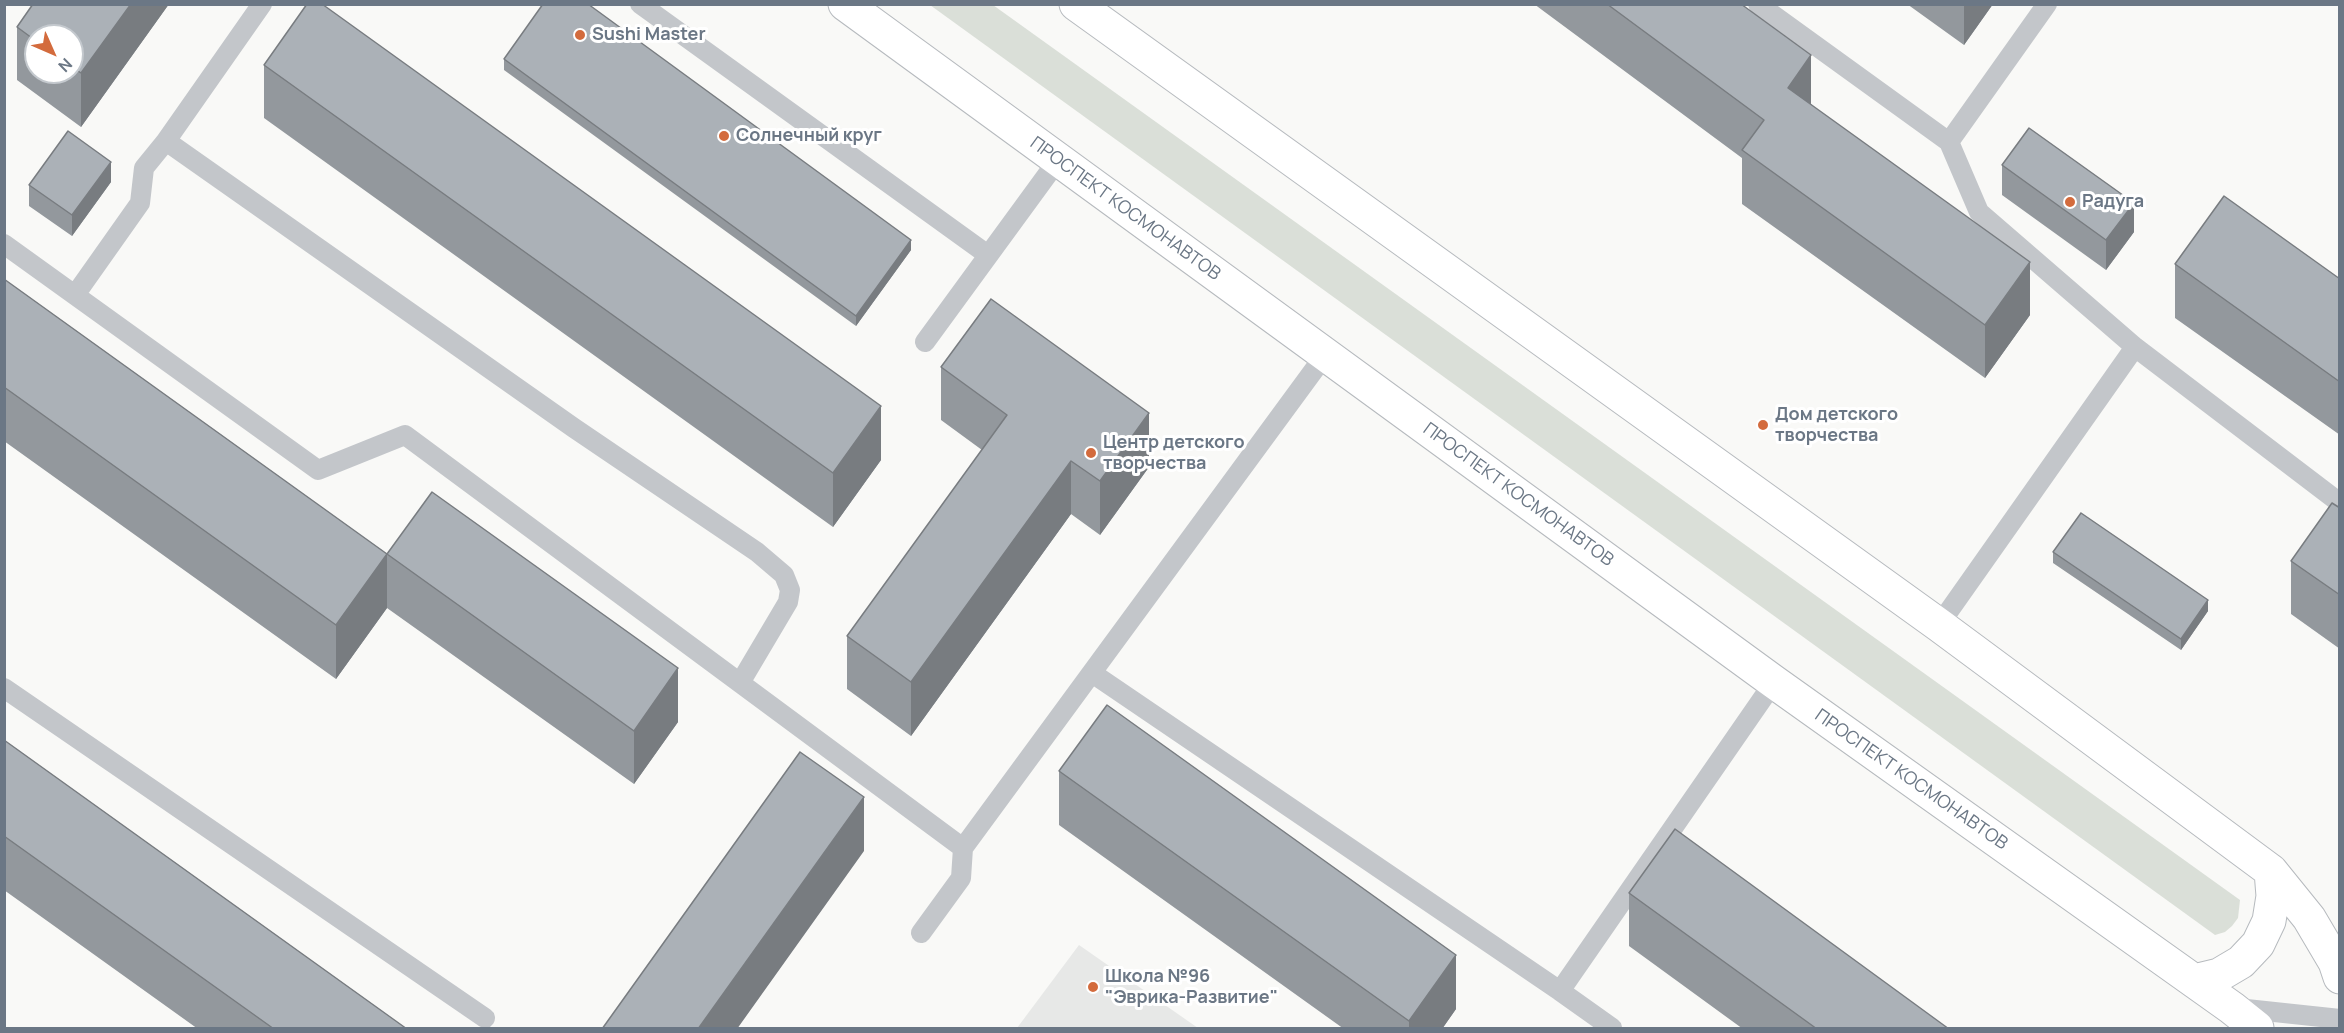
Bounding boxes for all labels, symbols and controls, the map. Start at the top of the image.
north arrow [24,24,84,84]
place label: Sushi Master [592,24,706,46]
marker: Sushi Master [573,28,587,42]
text: N [53,53,77,77]
place label: Солнечный круг [736,125,882,147]
marker: Солнечный круг [717,129,731,143]
street label: ПРОСПЕКТ КОСМОНАВТОВ [1026,133,1224,285]
place label: Радуга [2082,191,2144,213]
marker: Радуга [2063,195,2077,209]
place label: Дом детского творчества [1775,404,1898,446]
marker: Дом детского творчества [1756,418,1770,432]
street label: ПРОСПЕКТ КОСМОНАВТОВ [1419,419,1617,571]
place label: Центр детского творчества [1103,432,1245,474]
marker: Центр детского творчества [1084,446,1098,460]
street label: ПРОСПЕКТ КОСМОНАВТОВ [1810,705,2012,855]
place label: Школа №96 "Эврика-Развитие" [1105,966,1278,1008]
marker: Школа №96 "Эврика-Развитие" [1086,980,1100,994]

